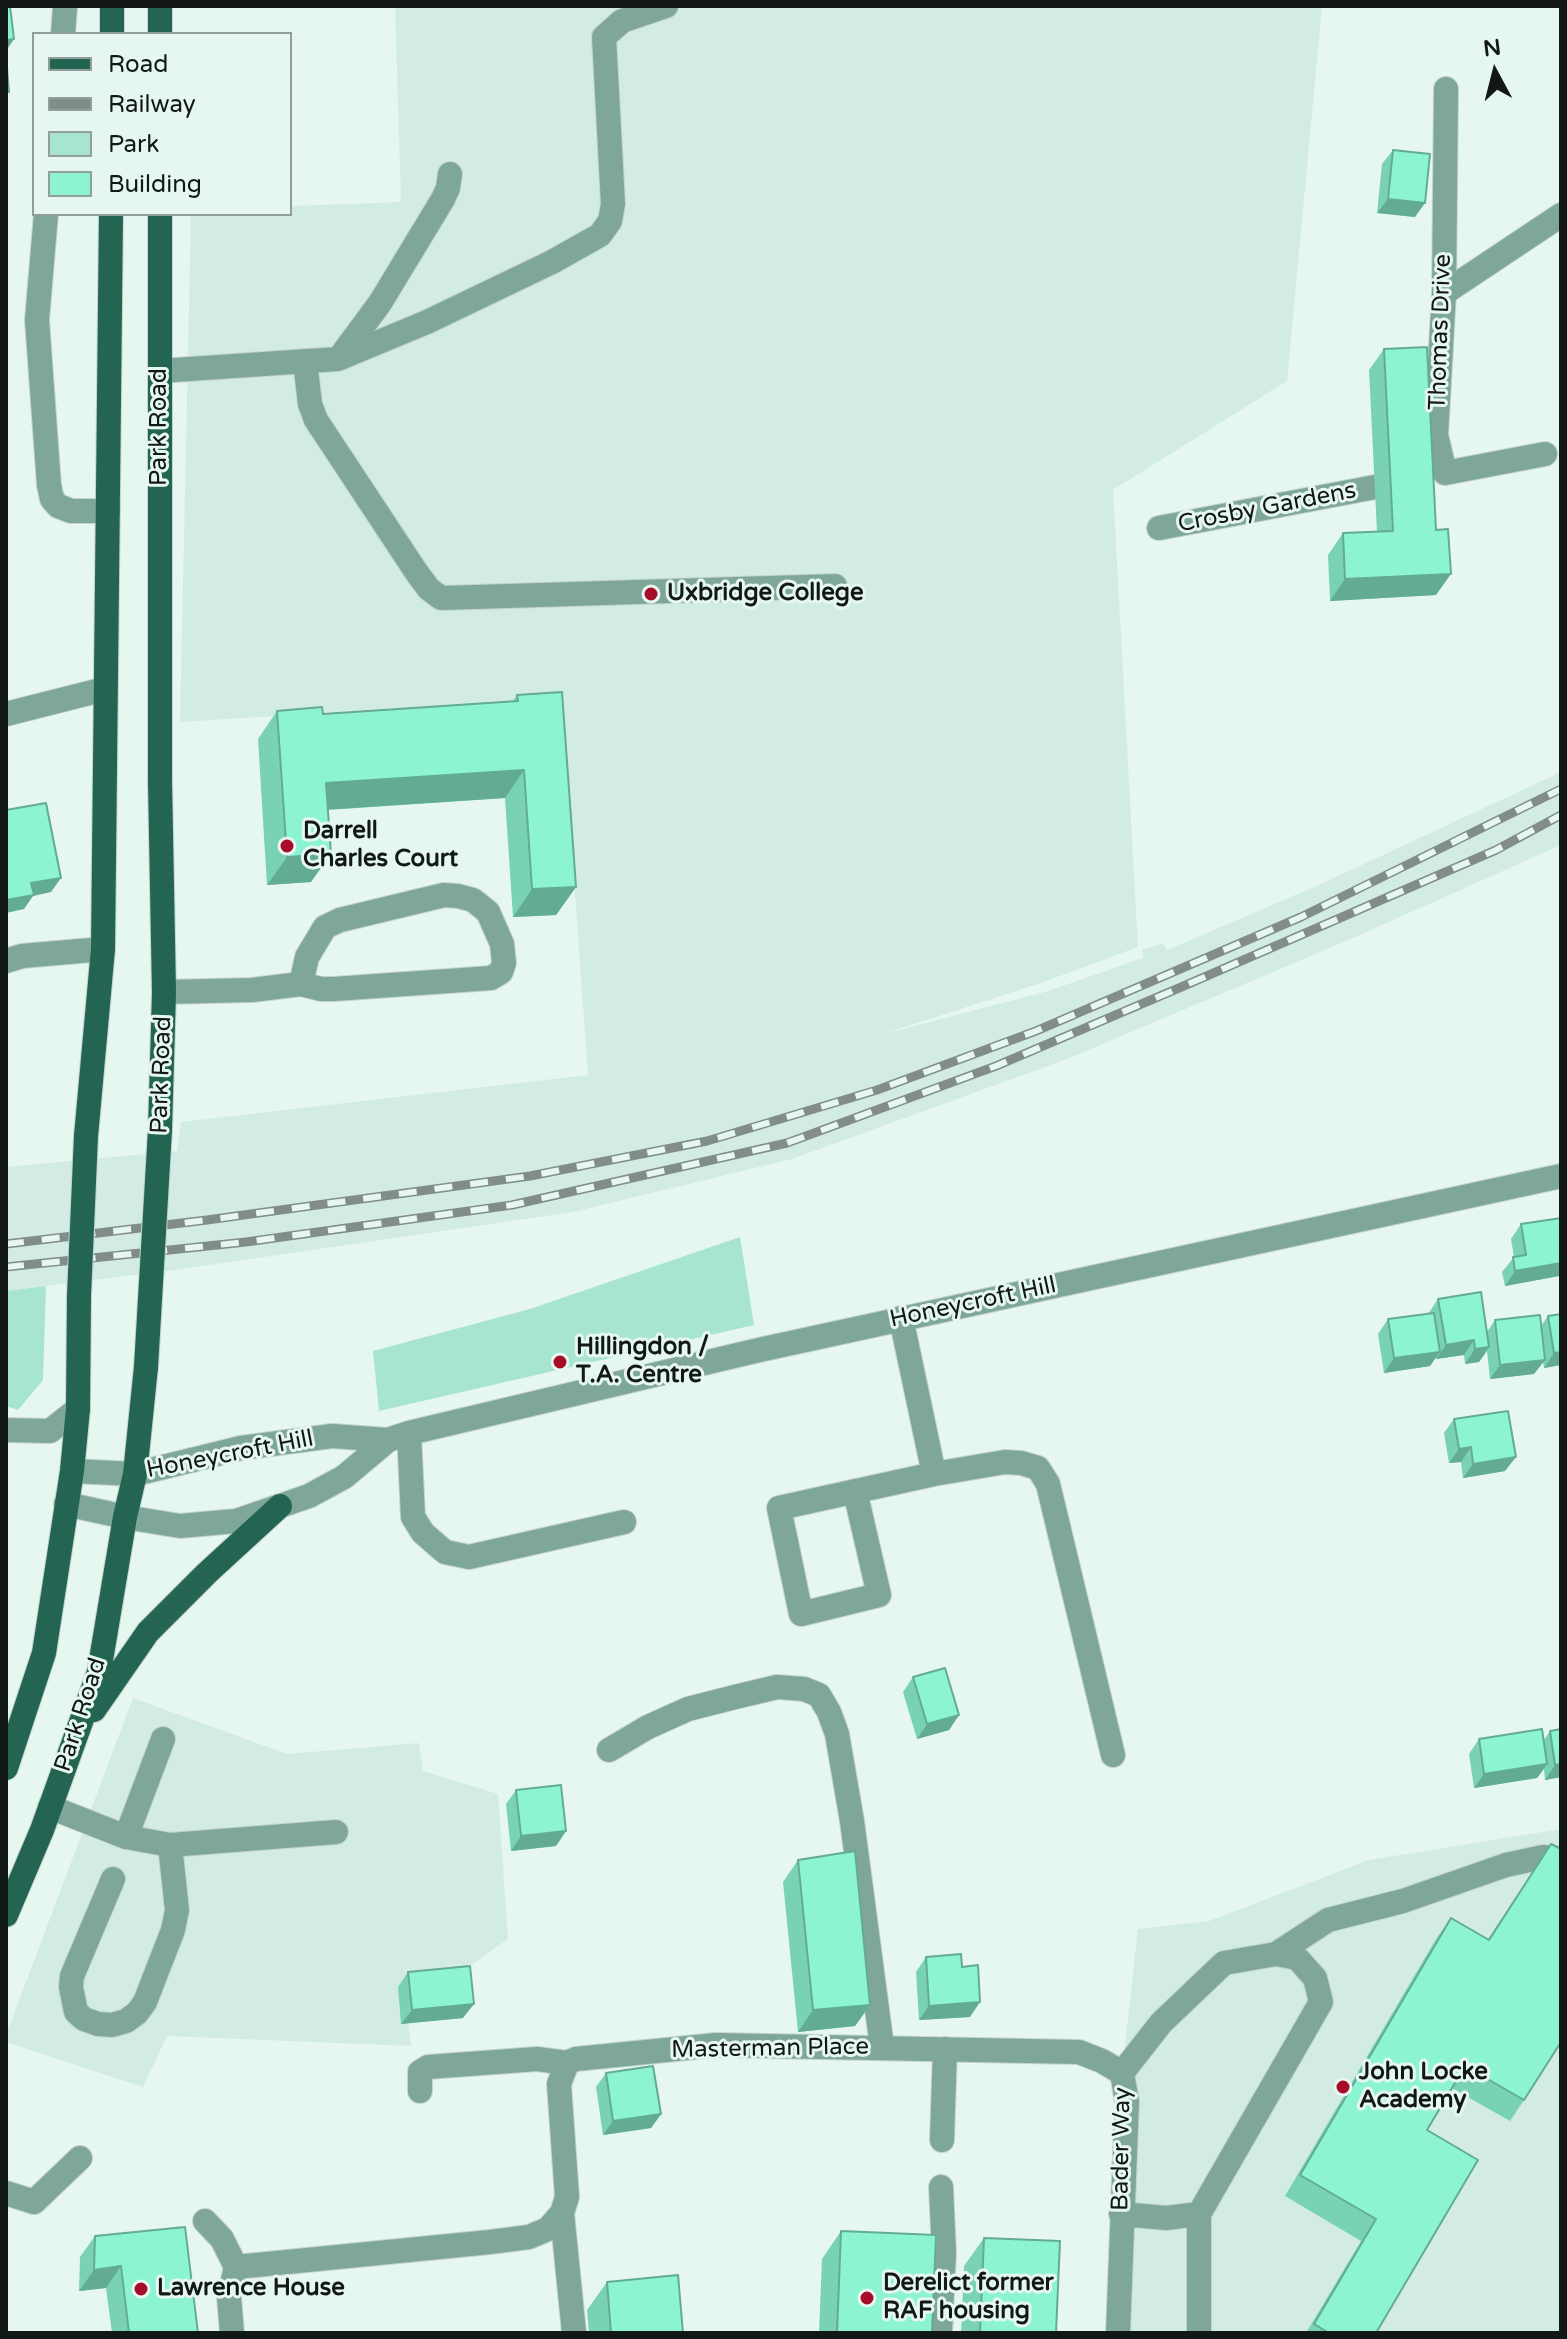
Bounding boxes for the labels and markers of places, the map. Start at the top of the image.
place label: Uxbridge College [667,580,864,608]
marker: Uxbridge College [642,585,660,603]
place label: Darrell Charles Court [303,818,458,874]
marker: Darrell Charles Court [278,837,296,855]
place label: Hillingdon / T.A. Centre [576,1334,709,1390]
marker: Hillingdon / T.A. Centre [551,1353,569,1371]
place label: John Locke Academy [1359,2059,1488,2115]
marker: John Locke Academy [1334,2078,1352,2096]
place label: Derelict former RAF housing [883,2270,1054,2326]
place label: Lawrence House [157,2275,345,2303]
marker: Lawrence House [132,2280,150,2298]
marker: Derelict former RAF housing [858,2289,876,2307]

